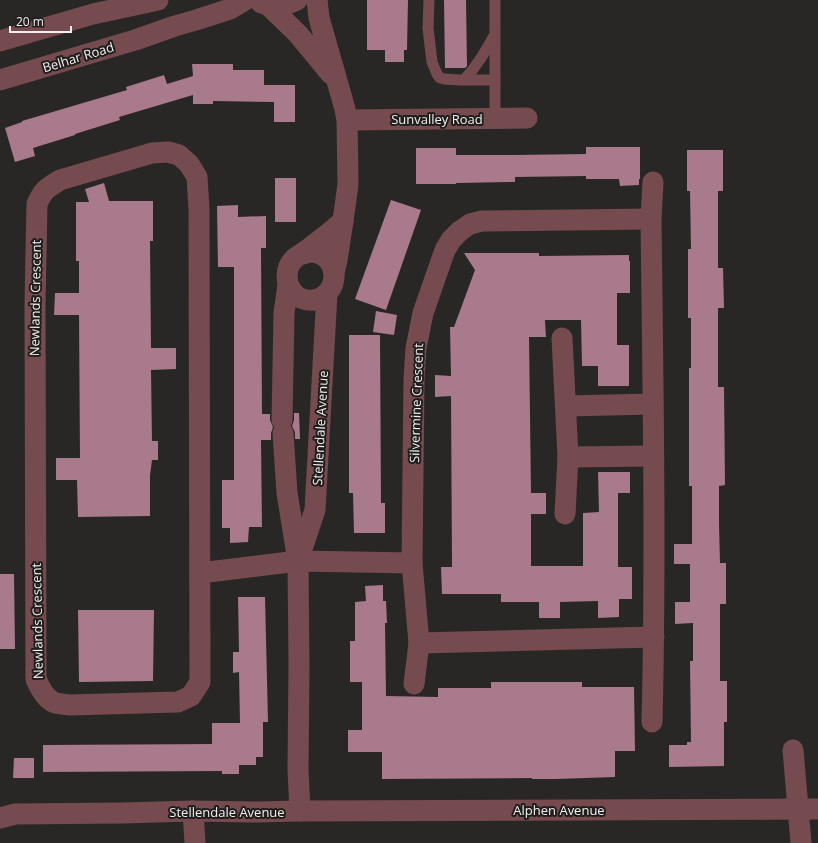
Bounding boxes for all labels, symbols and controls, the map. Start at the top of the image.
scale bar [10,8,71,34]
text: 20 m [16,13,44,30]
street label: Belhar Road [40,38,116,76]
street label: Sunvalley Road [391,110,483,128]
street label: Newlands Crescent [25,239,45,356]
street label: Silvermine Crescent [405,342,427,463]
street label: Stellendale Avenue [308,370,332,486]
street label: Newlands Crescent [27,562,47,679]
street label: Alphen Avenue [513,801,605,819]
street label: Stellendale Avenue [169,803,285,821]

